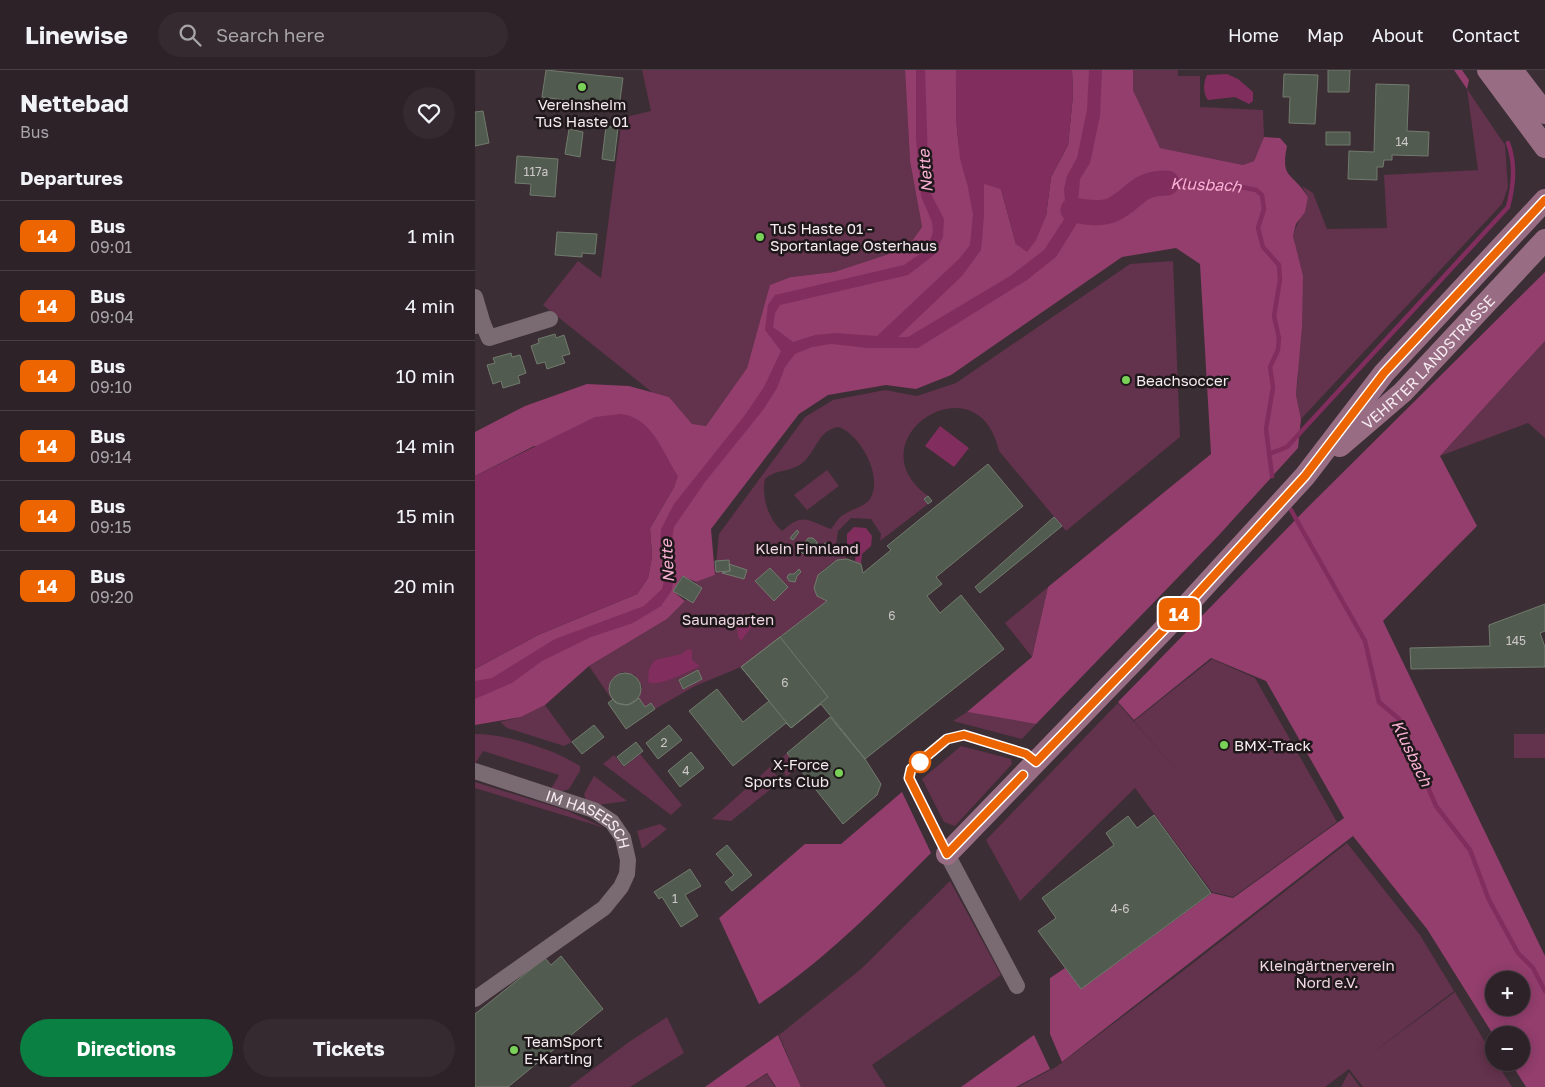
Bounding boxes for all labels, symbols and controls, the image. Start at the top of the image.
search box [158,12,508,57]
text: Linewise [25,20,128,49]
icon: search [176,21,204,49]
text: Search here [216,23,325,46]
text: Home [1228,24,1279,46]
text: Map [1307,24,1344,46]
text: About [1372,24,1424,46]
text: Contact [1452,24,1520,46]
marker: Vereinsheim TuS Haste 01 [576,81,588,93]
button: heart [403,87,455,139]
text: Nettebad [20,88,129,117]
place label: Vereinsheim TuS Haste 01 [535,95,629,130]
text: Bus [20,122,49,142]
house number: 14 [1395,134,1409,149]
water label: Nette [913,147,937,193]
house number: 117a [524,164,548,179]
text: Departures [20,166,123,189]
water label: Klusbach [1170,173,1245,197]
text: Bus [90,214,125,237]
place label: TuS Haste 01 - Sportanlage Osterhaus [770,219,937,254]
text: 1 min [407,224,455,247]
text: 14 [37,225,58,247]
marker: TuS Haste 01 - Sportanlage Osterhaus [754,231,766,243]
text: 09:01 [90,237,132,257]
text: Bus [90,284,125,307]
street label: VEHRTER LANDSTRASSE [1358,291,1498,432]
text: 4 min [405,294,455,317]
text: 14 [37,295,58,317]
text: 09:04 [90,307,134,327]
text: Bus [90,354,125,377]
text: 10 min [396,364,455,387]
text: 14 [37,365,58,387]
place label: Beachsoccer [1136,371,1229,389]
marker: Beachsoccer [1120,374,1132,386]
text: 09:10 [90,377,132,397]
text: Bus [90,424,125,447]
text: 14 min [396,434,455,457]
text: 14 [37,435,58,457]
text: 09:14 [90,447,132,467]
text: Bus [90,494,125,517]
text: 15 min [396,504,455,527]
text: 14 [37,505,58,527]
text: 09:15 [90,517,131,537]
water label: Nette [656,537,678,583]
park label: Klein Finnland [755,539,859,557]
text: Bus [90,564,125,587]
text: 20 min [394,574,455,597]
text: 14 [37,575,58,597]
text: 09:20 [90,587,134,607]
line badge: 14 [1157,598,1201,630]
text: 14 [1169,603,1189,625]
house number: 6 [888,608,896,623]
park label: Saunagarten [682,610,774,628]
house number: 145 [1506,633,1526,648]
house number: 6 [781,675,789,690]
water label: Klusbach [1387,716,1437,791]
house number: 2 [661,735,668,750]
place label: BMX-Track [1234,736,1311,754]
marker: BMX-Track [1218,739,1230,751]
unlabelled marker [909,751,931,773]
place label: X-Force Sports Club [744,755,829,790]
house number: 4 [682,763,690,778]
marker: X-Force Sports Club [833,767,845,779]
street label: IM HASEESCH [544,786,634,850]
house number: 1 [672,891,678,906]
house number: 4-6 [1110,901,1130,916]
park label: Kleingärtnerverein Nord e.V. [1259,956,1395,991]
map controls [1485,971,1530,1071]
button: + [1485,971,1530,1016]
button: Directions [20,1019,233,1077]
button: Tickets [243,1019,455,1077]
button: − [1485,1026,1530,1071]
place label: TeamSport E-Karting [524,1032,602,1067]
marker: TeamSport E-Karting [508,1044,520,1056]

